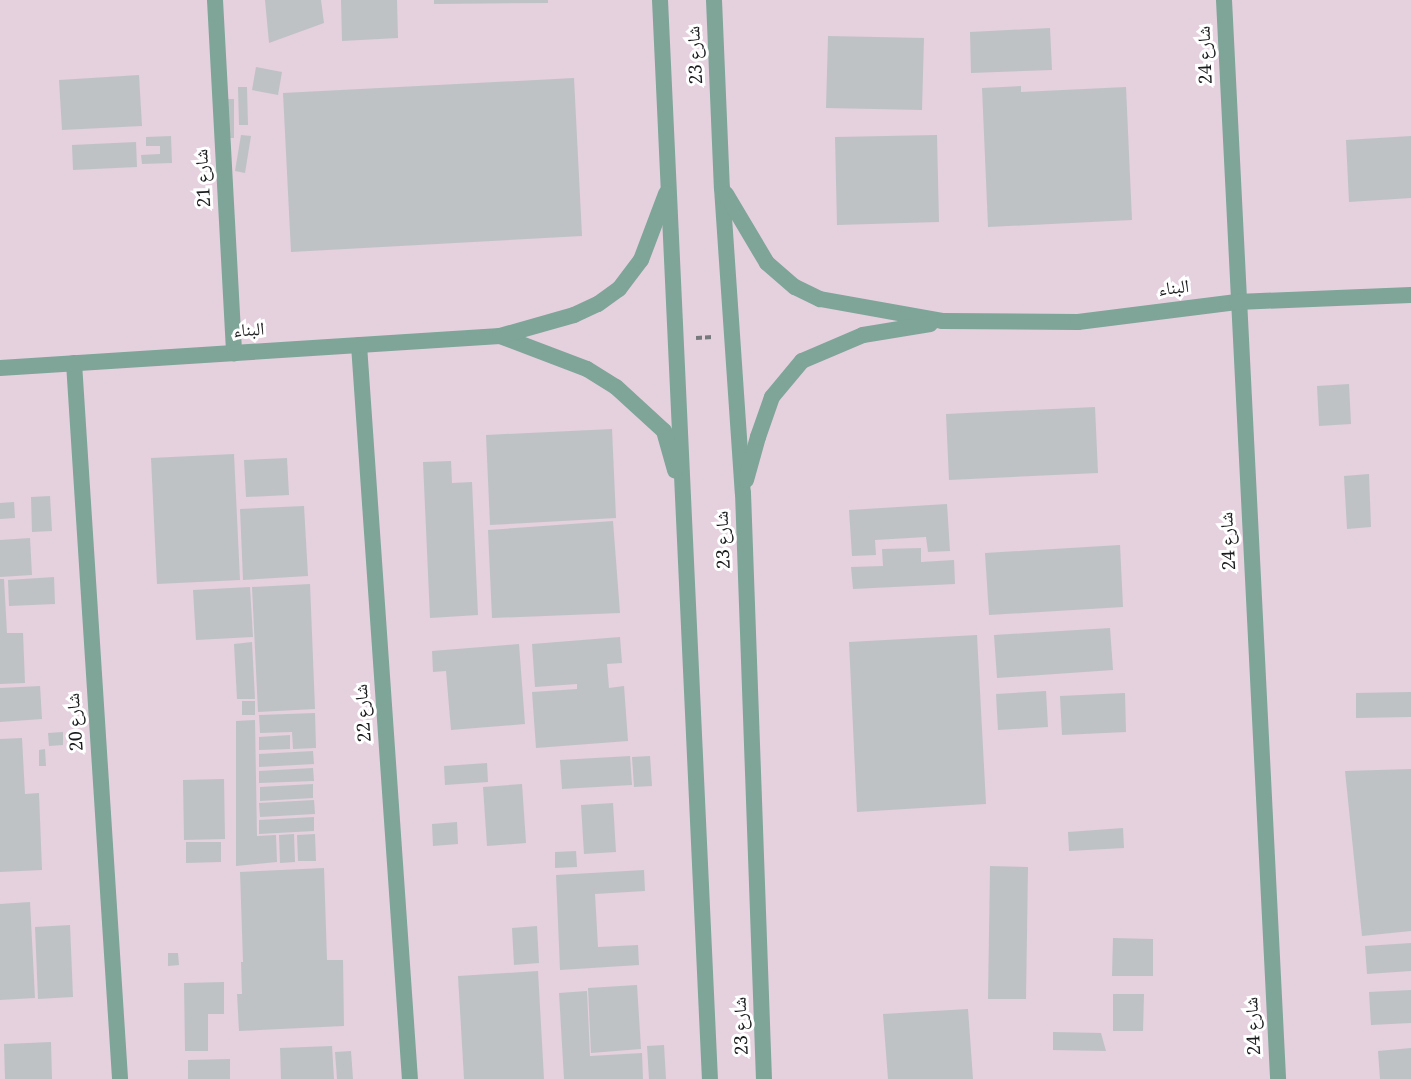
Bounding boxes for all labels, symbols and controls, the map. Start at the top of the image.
street label: شارع 23 [685,25,709,85]
street label: شارع 24 [1195,25,1219,85]
street label: شارع 21 [193,148,217,208]
street label: البناء [1157,277,1191,303]
street label: البناء [233,320,265,344]
street label: شارع 23 [713,510,737,570]
street label: شارع 24 [1218,511,1242,571]
street label: شارع 22 [352,683,378,743]
street label: شارع 20 [64,692,90,752]
street label: شارع 23 [731,996,755,1056]
street label: شارع 24 [1243,996,1267,1056]

